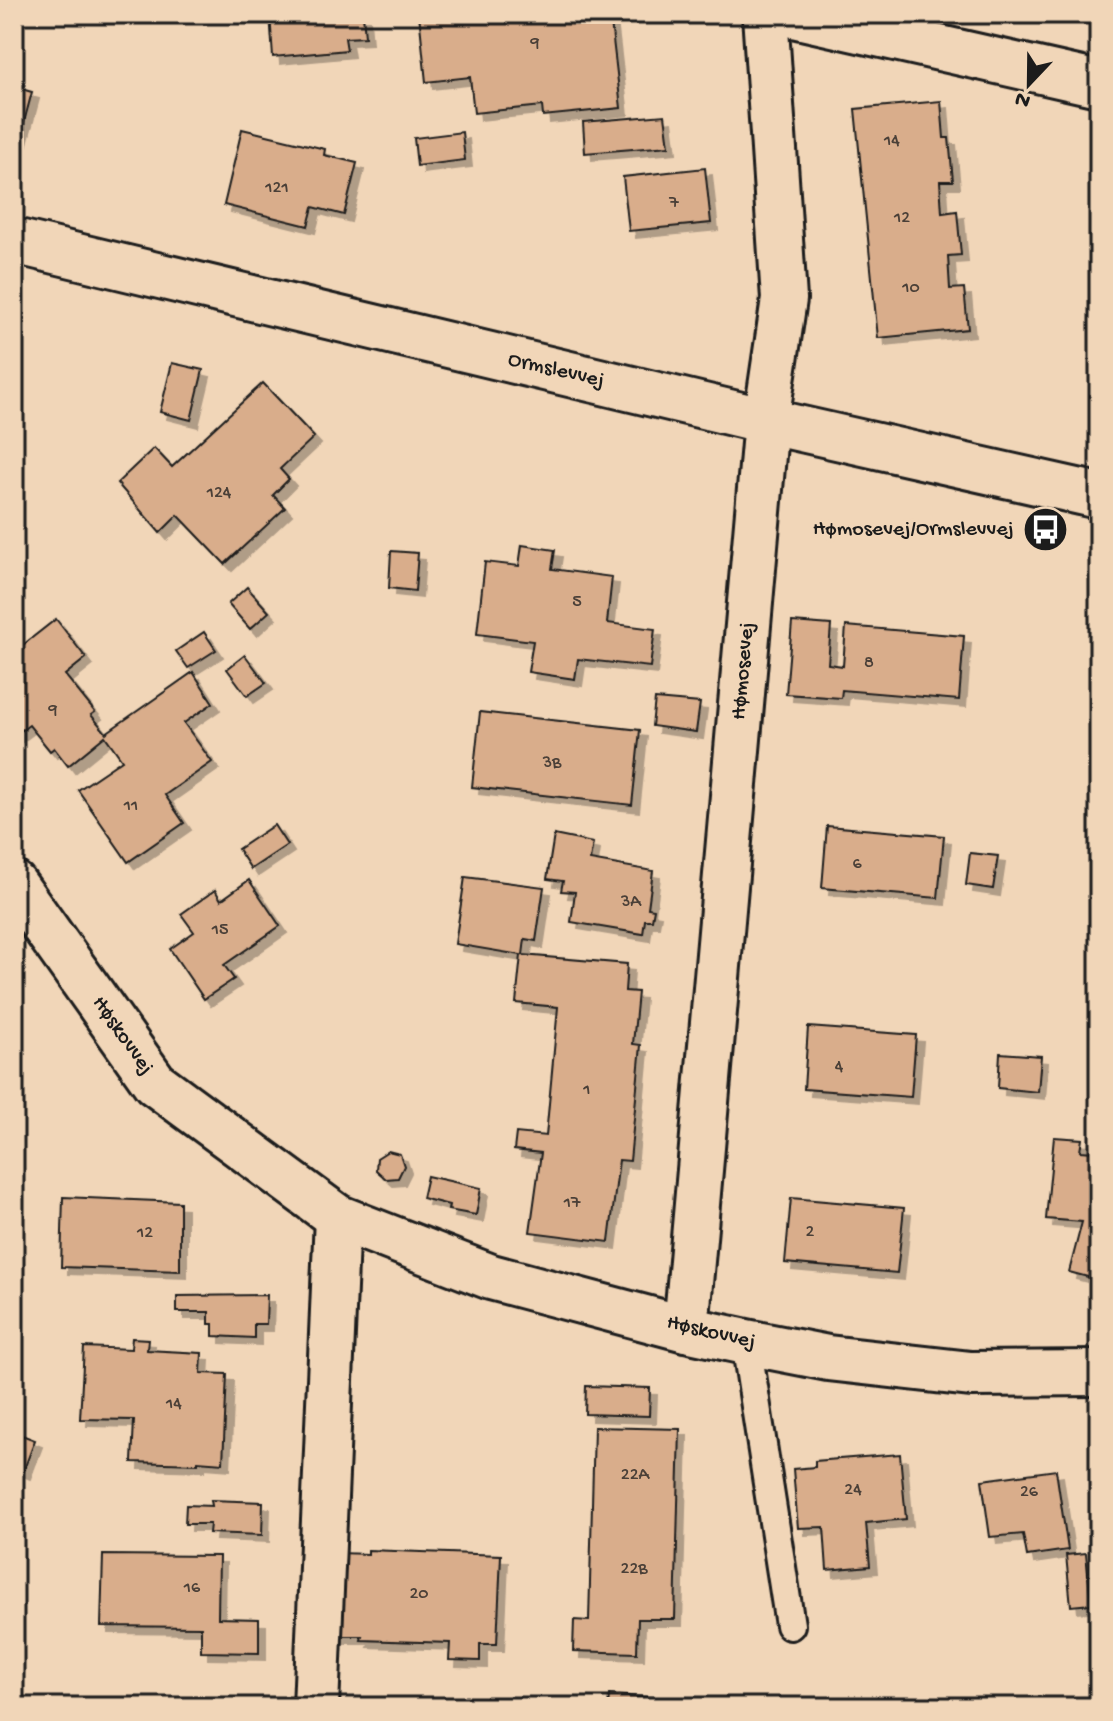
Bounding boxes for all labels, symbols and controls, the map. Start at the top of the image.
house number: 9 [529,33,540,54]
north arrow [989,44,1069,124]
text: N [1011,84,1035,114]
house number: 14 [883,131,900,152]
house number: 121 [264,178,289,199]
house number: 7 [668,193,679,214]
house number: 12 [893,208,910,229]
house number: 10 [901,278,920,299]
street label: Ormslevvej [505,347,607,395]
house number: 124 [206,483,232,504]
bus stop icon: Hømosevej/Ormslevvej [1021,506,1069,554]
place label: Hømosevej/Ormslevvej [813,517,1014,543]
house number: 5 [572,592,582,613]
street label: Hømosevej [727,621,761,721]
house number: 8 [864,653,874,674]
house number: 9 [47,700,58,721]
house number: 3B [542,753,562,774]
house number: 11 [123,796,138,817]
house number: 6 [852,854,862,875]
house number: 3A [620,892,642,913]
house number: 15 [211,920,228,941]
street label: Høskovvej [85,991,159,1081]
house number: 4 [835,1057,844,1078]
house number: 1 [582,1080,591,1101]
house number: 17 [563,1193,581,1214]
house number: 2 [806,1222,815,1243]
house number: 12 [136,1223,153,1244]
street label: Høskovvej [664,1310,758,1356]
house number: 14 [165,1394,182,1415]
house number: 22A [621,1465,651,1486]
house number: 24 [844,1480,862,1501]
house number: 26 [1020,1482,1039,1503]
house number: 22B [621,1559,648,1580]
house number: 16 [183,1578,201,1599]
house number: 20 [409,1584,429,1605]

